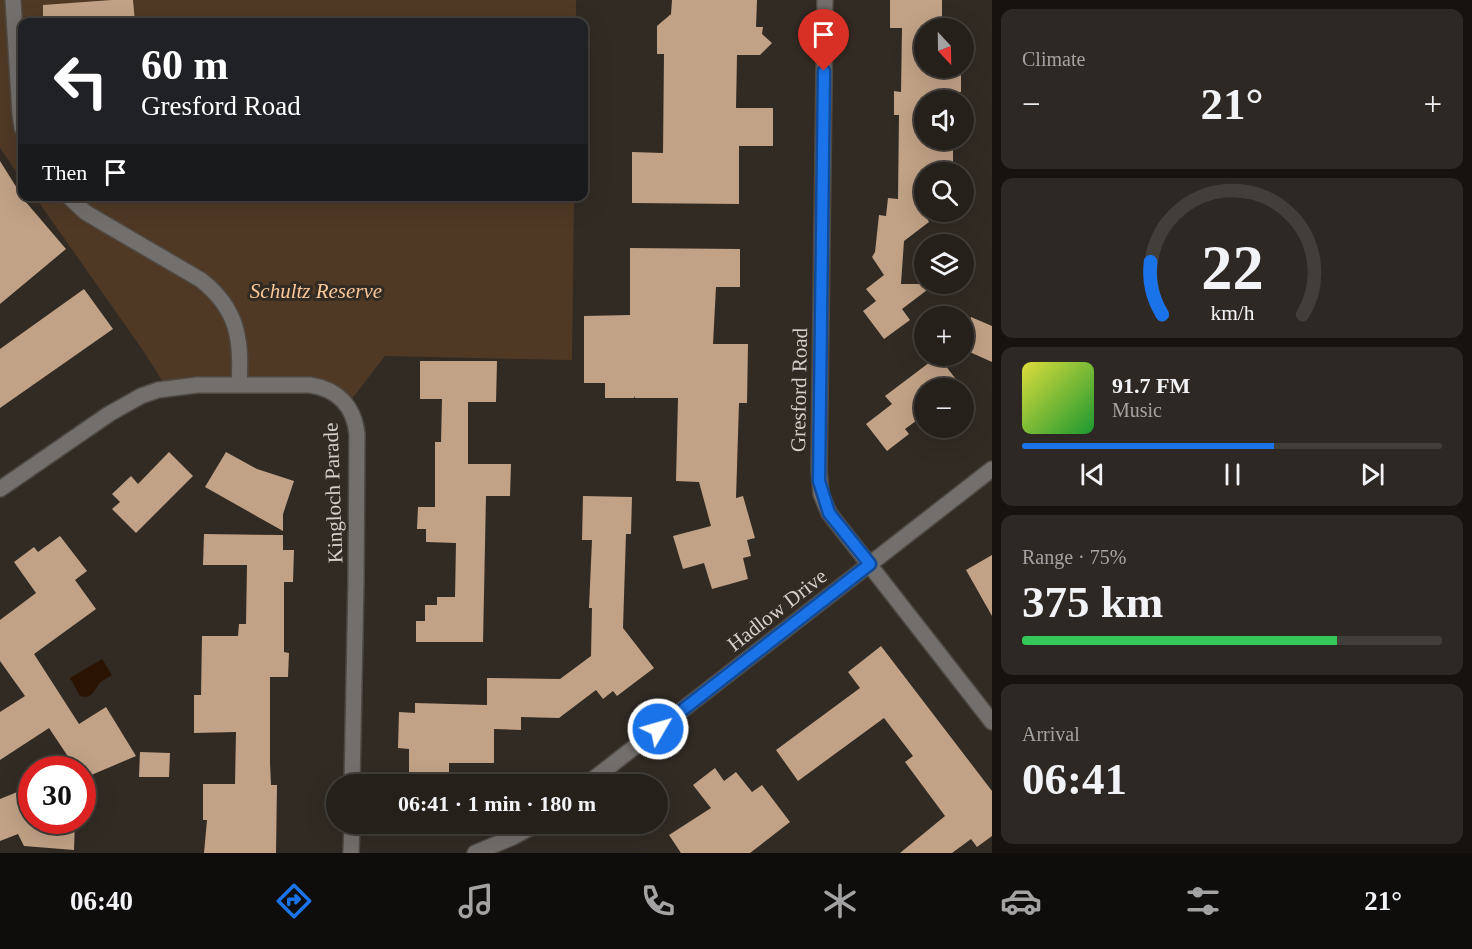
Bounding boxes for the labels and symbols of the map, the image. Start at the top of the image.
pin [798,9,849,71]
north arrow [914,18,974,78]
park label: Schultz Reserve [250,279,382,303]
street label: Gresford Road [786,327,812,452]
street label: Kingloch Parade [319,422,347,564]
street label: Hadlow Drive [723,564,831,656]
position arrow [626,697,690,761]
speed limit sign: 30 [18,756,96,834]

